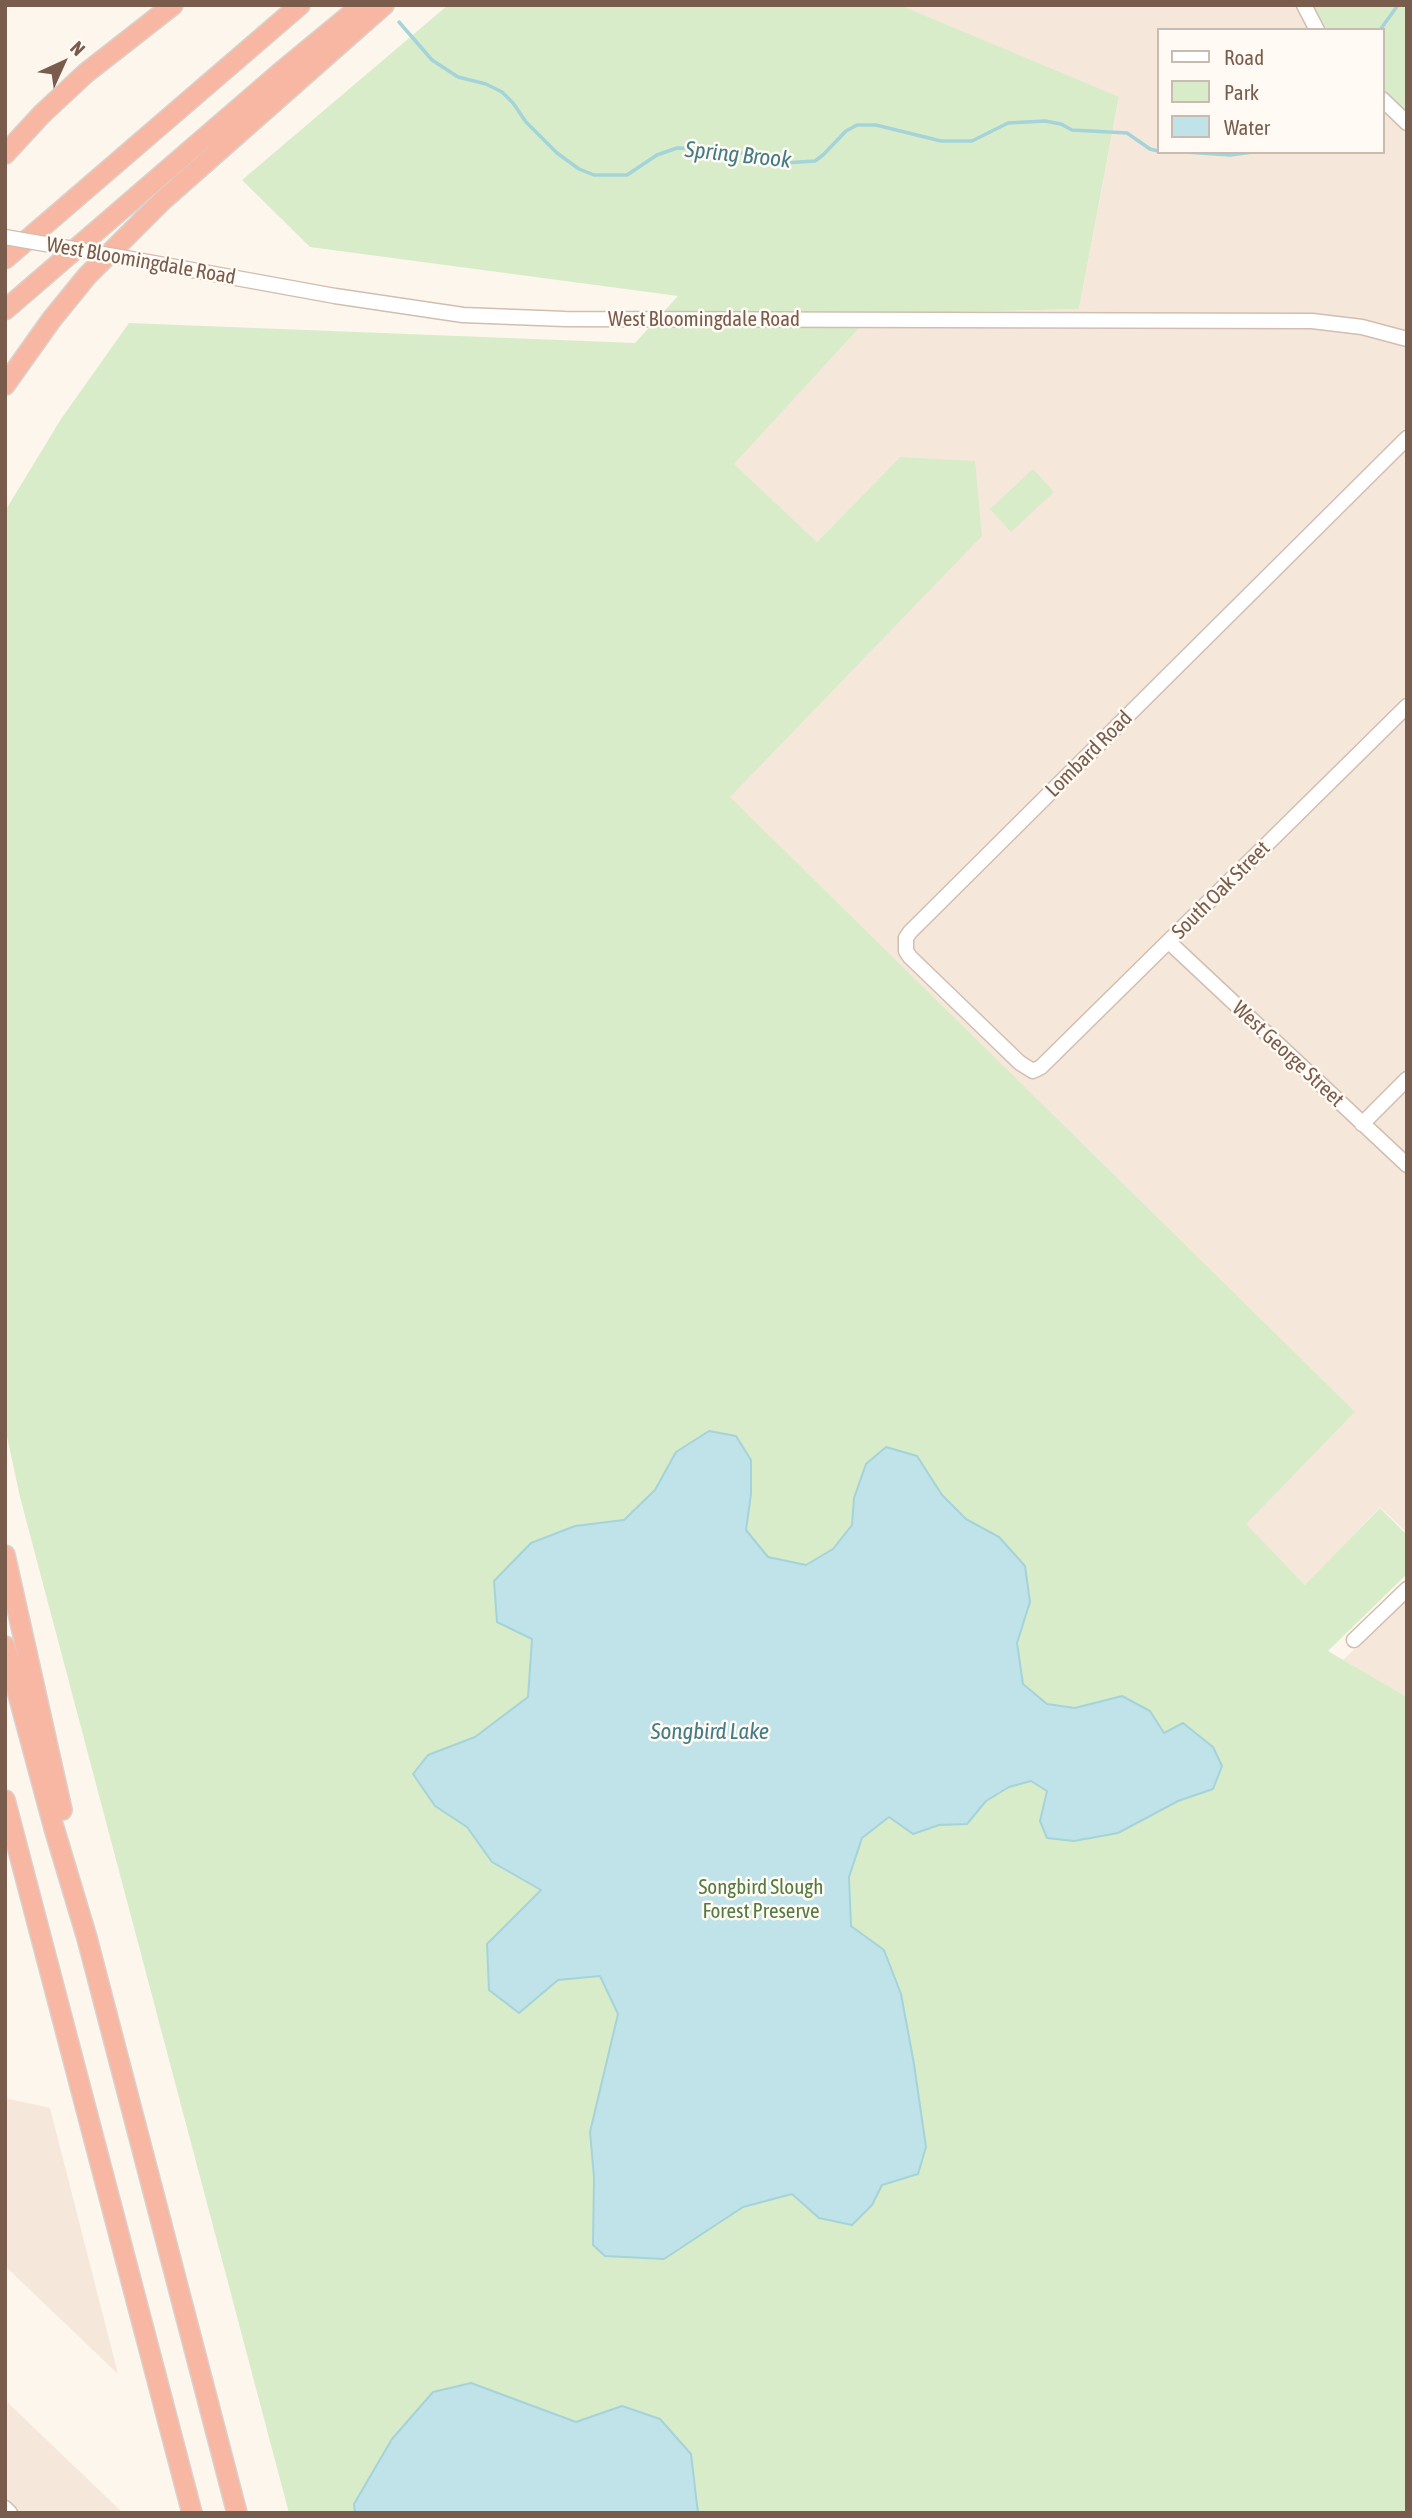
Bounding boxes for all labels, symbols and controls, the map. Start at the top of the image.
north arrow [28,28,98,98]
legend [1156,28,1384,154]
text: N [66,36,90,60]
text: Road [1224,45,1264,69]
text: Park [1224,80,1259,104]
text: Water [1224,115,1270,139]
water label: Spring Brook [684,136,792,174]
street label: West Bloomingdale Road [44,232,238,290]
street label: West Bloomingdale Road [608,306,800,332]
street label: Lombard Road [1041,706,1137,802]
street label: South Oak Street [1167,836,1275,944]
street label: West George Street [1227,996,1349,1112]
water label: Songbird Lake [651,1718,769,1746]
park label: Songbird Slough Forest Preserve [698,1874,824,1924]

